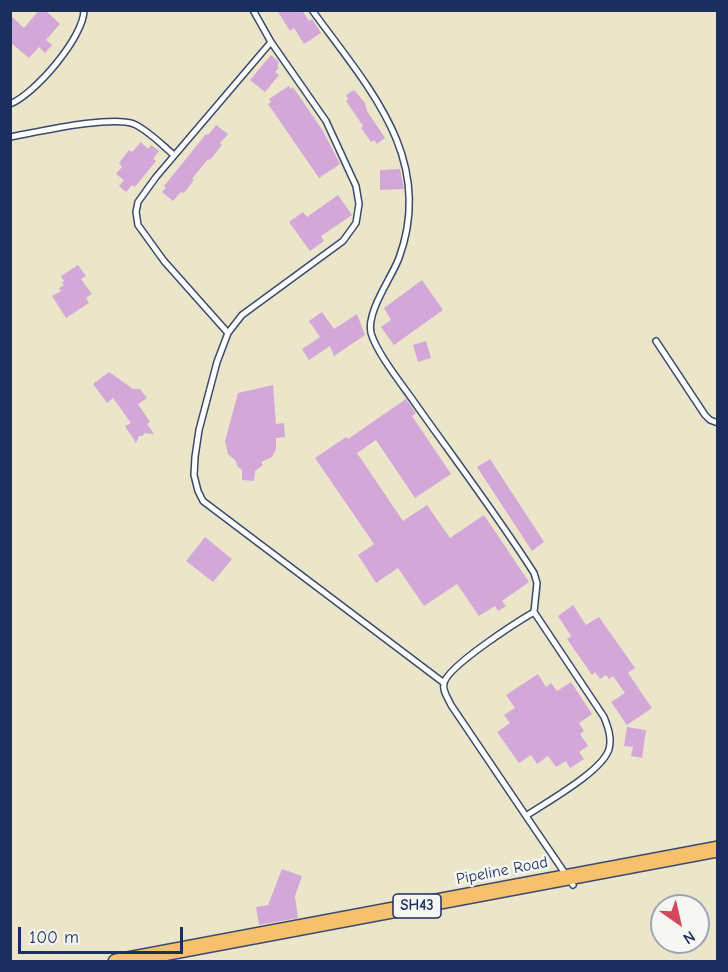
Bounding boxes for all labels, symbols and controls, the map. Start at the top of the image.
street label: Pipeline Road [455,853,549,889]
road number: SH43 [393,894,441,918]
north arrow [650,894,710,954]
scale bar [21,915,186,953]
text: 100 m [29,927,79,948]
text: N [680,927,698,948]

